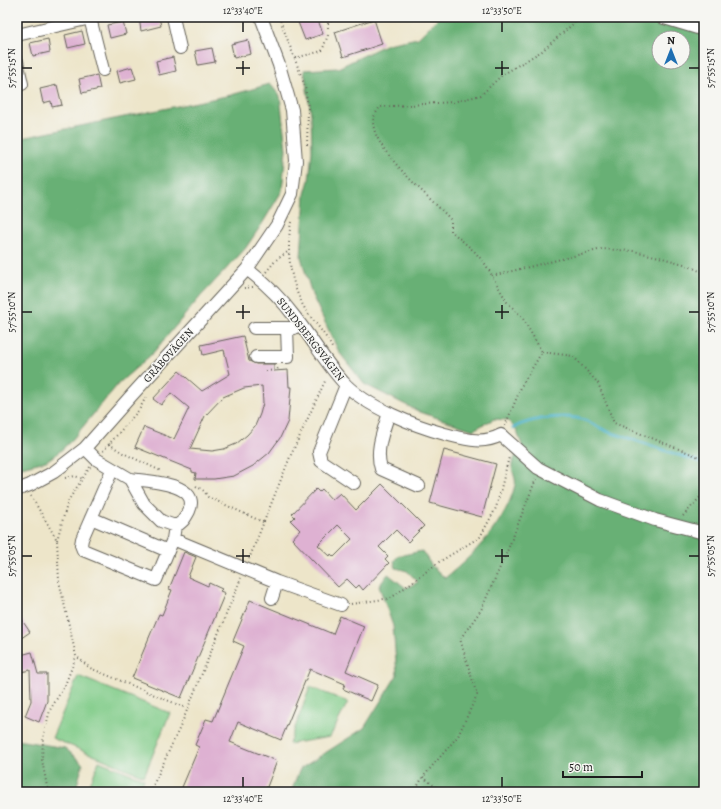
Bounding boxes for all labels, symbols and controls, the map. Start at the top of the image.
text: 12°33'40"E [223,4,263,17]
text: 12°33'50"E [482,4,522,17]
north arrow [651,30,691,70]
text: N [667,33,675,48]
text: 57°55'15"N [5,48,18,88]
text: 57°55'15"N [704,48,717,88]
text: 57°55'10"N [5,292,18,332]
text: 57°55'10"N [704,292,717,332]
street label: SUNDSBERGSVÄGEN [273,295,348,384]
street label: GRÅBOVÄGEN [140,325,197,386]
text: 57°55'05"N [5,535,18,577]
text: 57°55'05"N [704,535,717,577]
scale bar [563,753,642,779]
text: 50 m [569,759,593,775]
text: 12°33'40"E [223,792,263,805]
text: 12°33'50"E [482,792,522,805]

